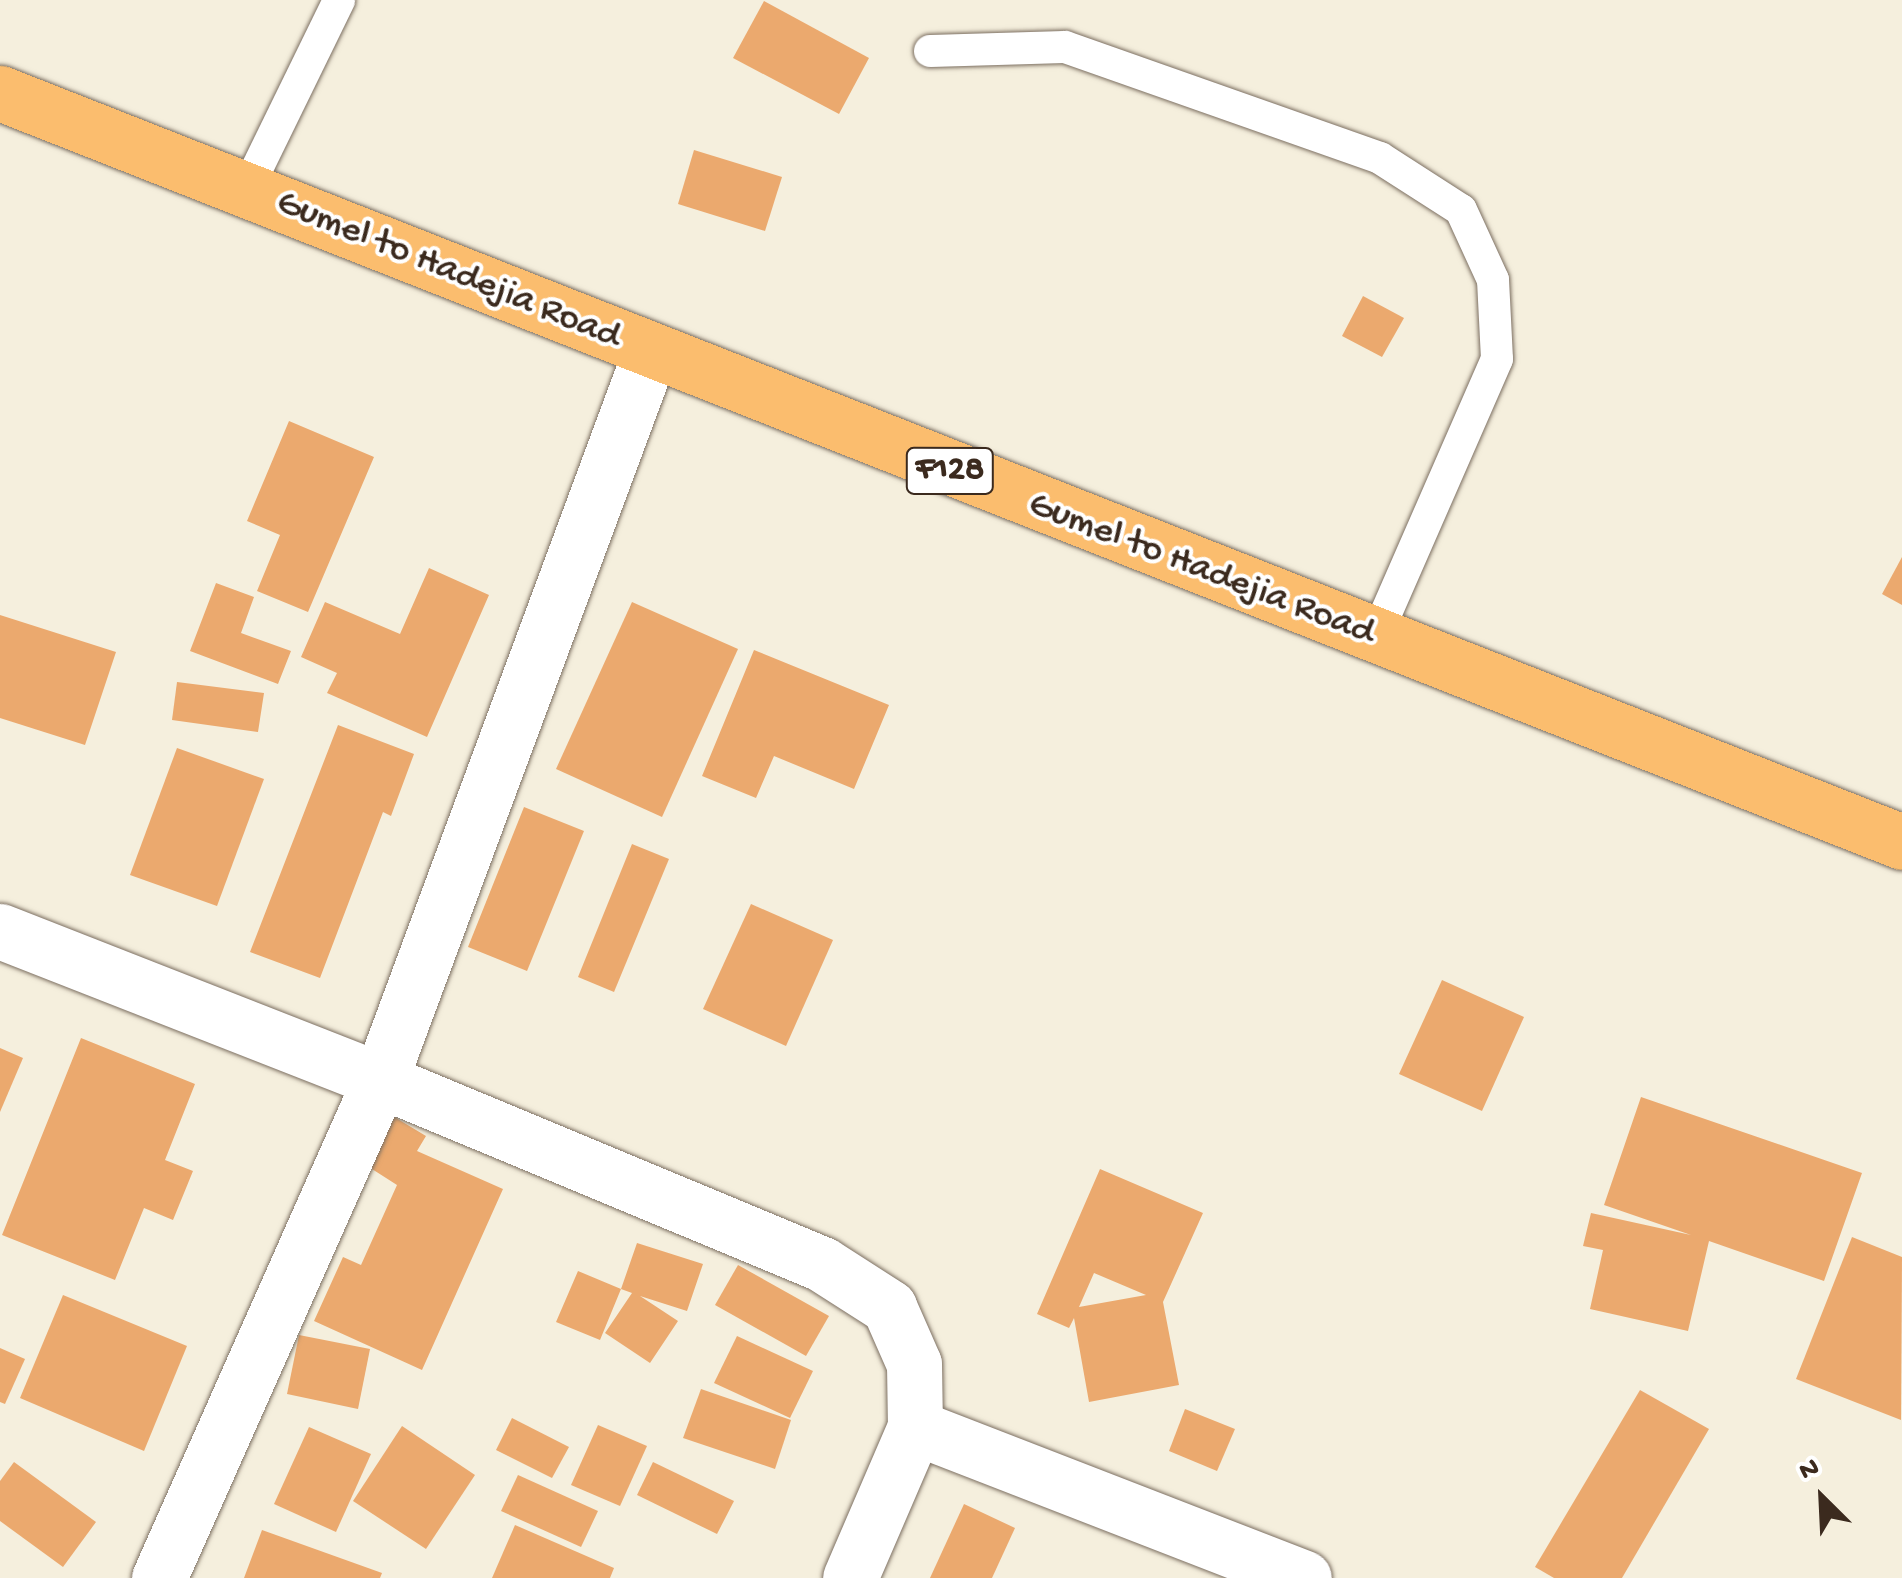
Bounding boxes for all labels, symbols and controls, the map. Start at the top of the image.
street label: Gumel to Hadejia Road [269,181,627,361]
road number: F128 [905,441,995,501]
street label: Gumel to Hadejia Road [1021,483,1381,657]
north arrow [1772,1448,1872,1548]
text: N [1795,1451,1825,1489]

